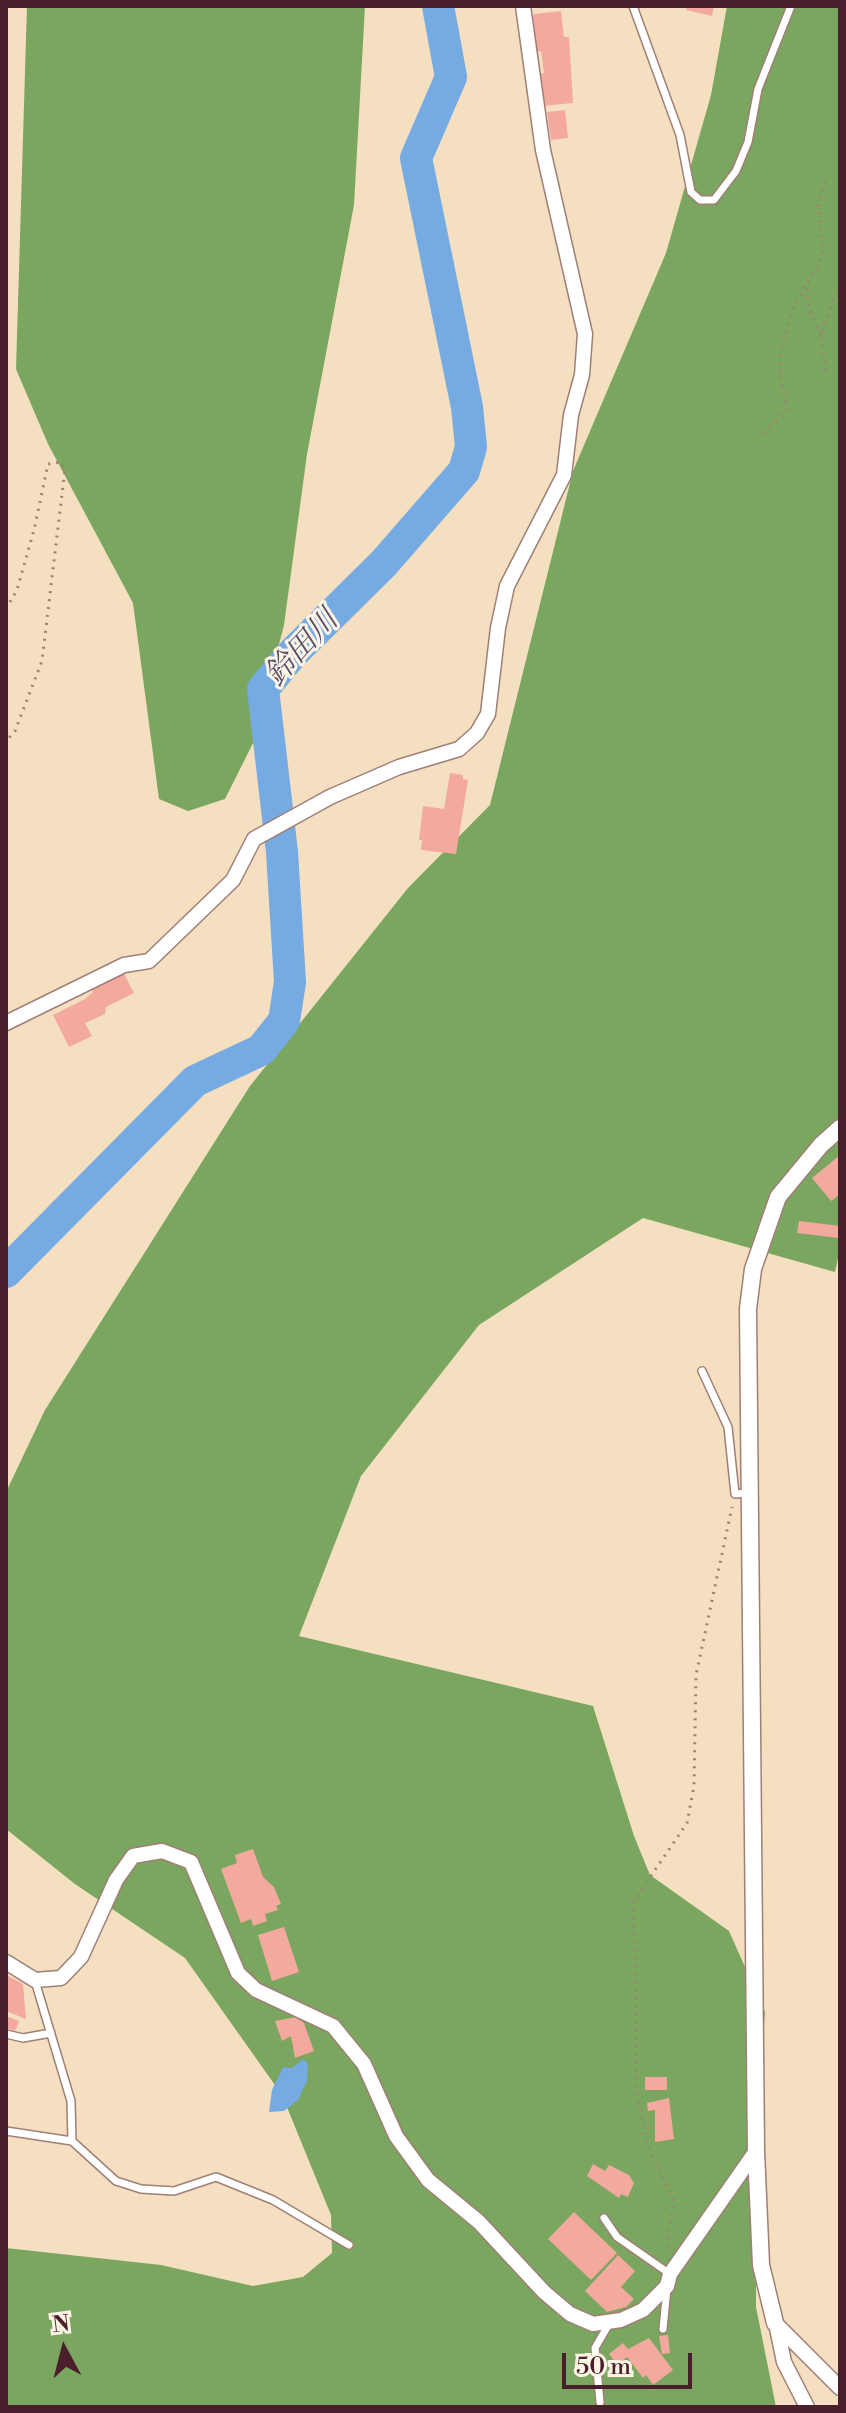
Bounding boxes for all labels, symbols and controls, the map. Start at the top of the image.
water label: 鈴田川 [259,604,347,694]
north arrow [24,2309,104,2389]
text: N [51,2310,71,2339]
scale bar [566,2337,696,2387]
text: 50 m [576,2352,631,2382]

